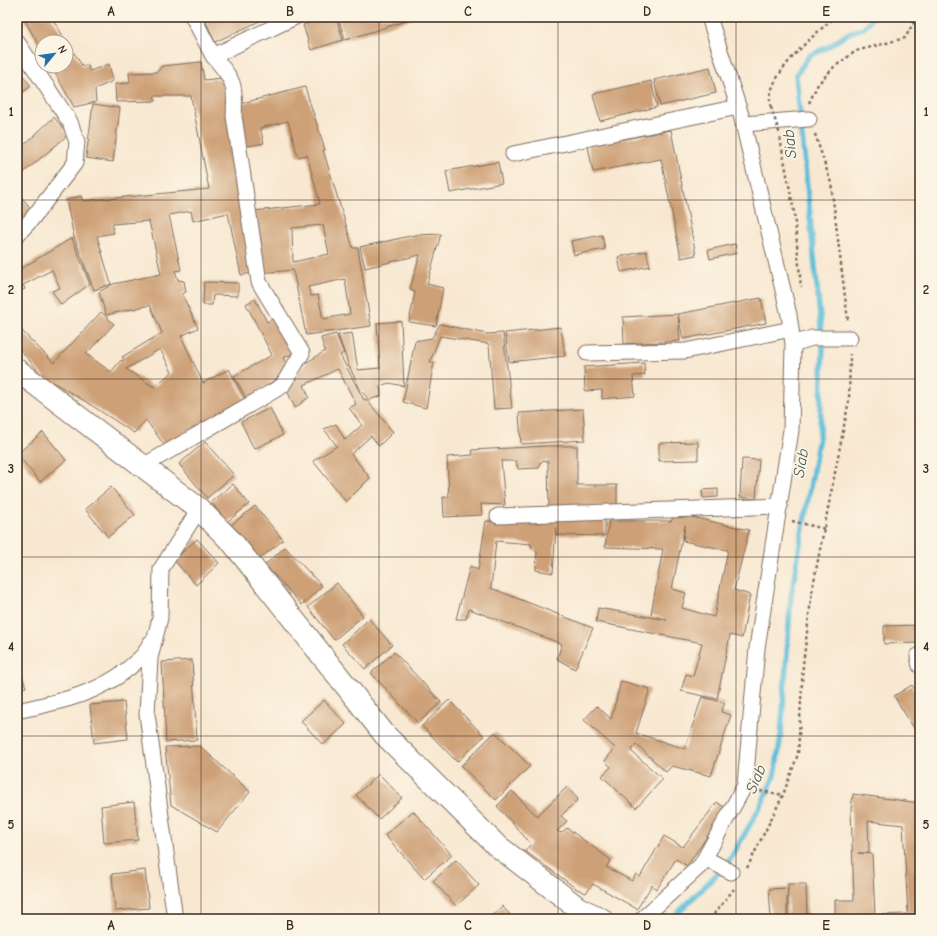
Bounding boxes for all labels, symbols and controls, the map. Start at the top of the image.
text: A [107,4,115,19]
text: B [286,4,294,19]
text: C [464,4,472,19]
text: D [643,4,651,19]
text: E [822,4,830,19]
north arrow [34,34,74,74]
text: N [55,43,70,56]
text: 1 [8,104,14,119]
text: 1 [923,104,929,119]
water label: Siab [779,128,800,159]
text: 2 [8,282,14,297]
text: 2 [923,282,929,297]
water label: Siab [790,447,812,479]
text: 3 [8,461,14,476]
text: 3 [923,461,929,476]
text: 4 [8,639,14,654]
text: 4 [923,639,929,654]
water label: Siab [742,762,770,796]
text: 5 [8,817,15,832]
text: 5 [923,817,930,832]
text: A [107,918,115,933]
text: B [286,918,294,933]
text: C [464,918,472,933]
text: D [643,918,651,933]
text: E [822,918,830,933]

